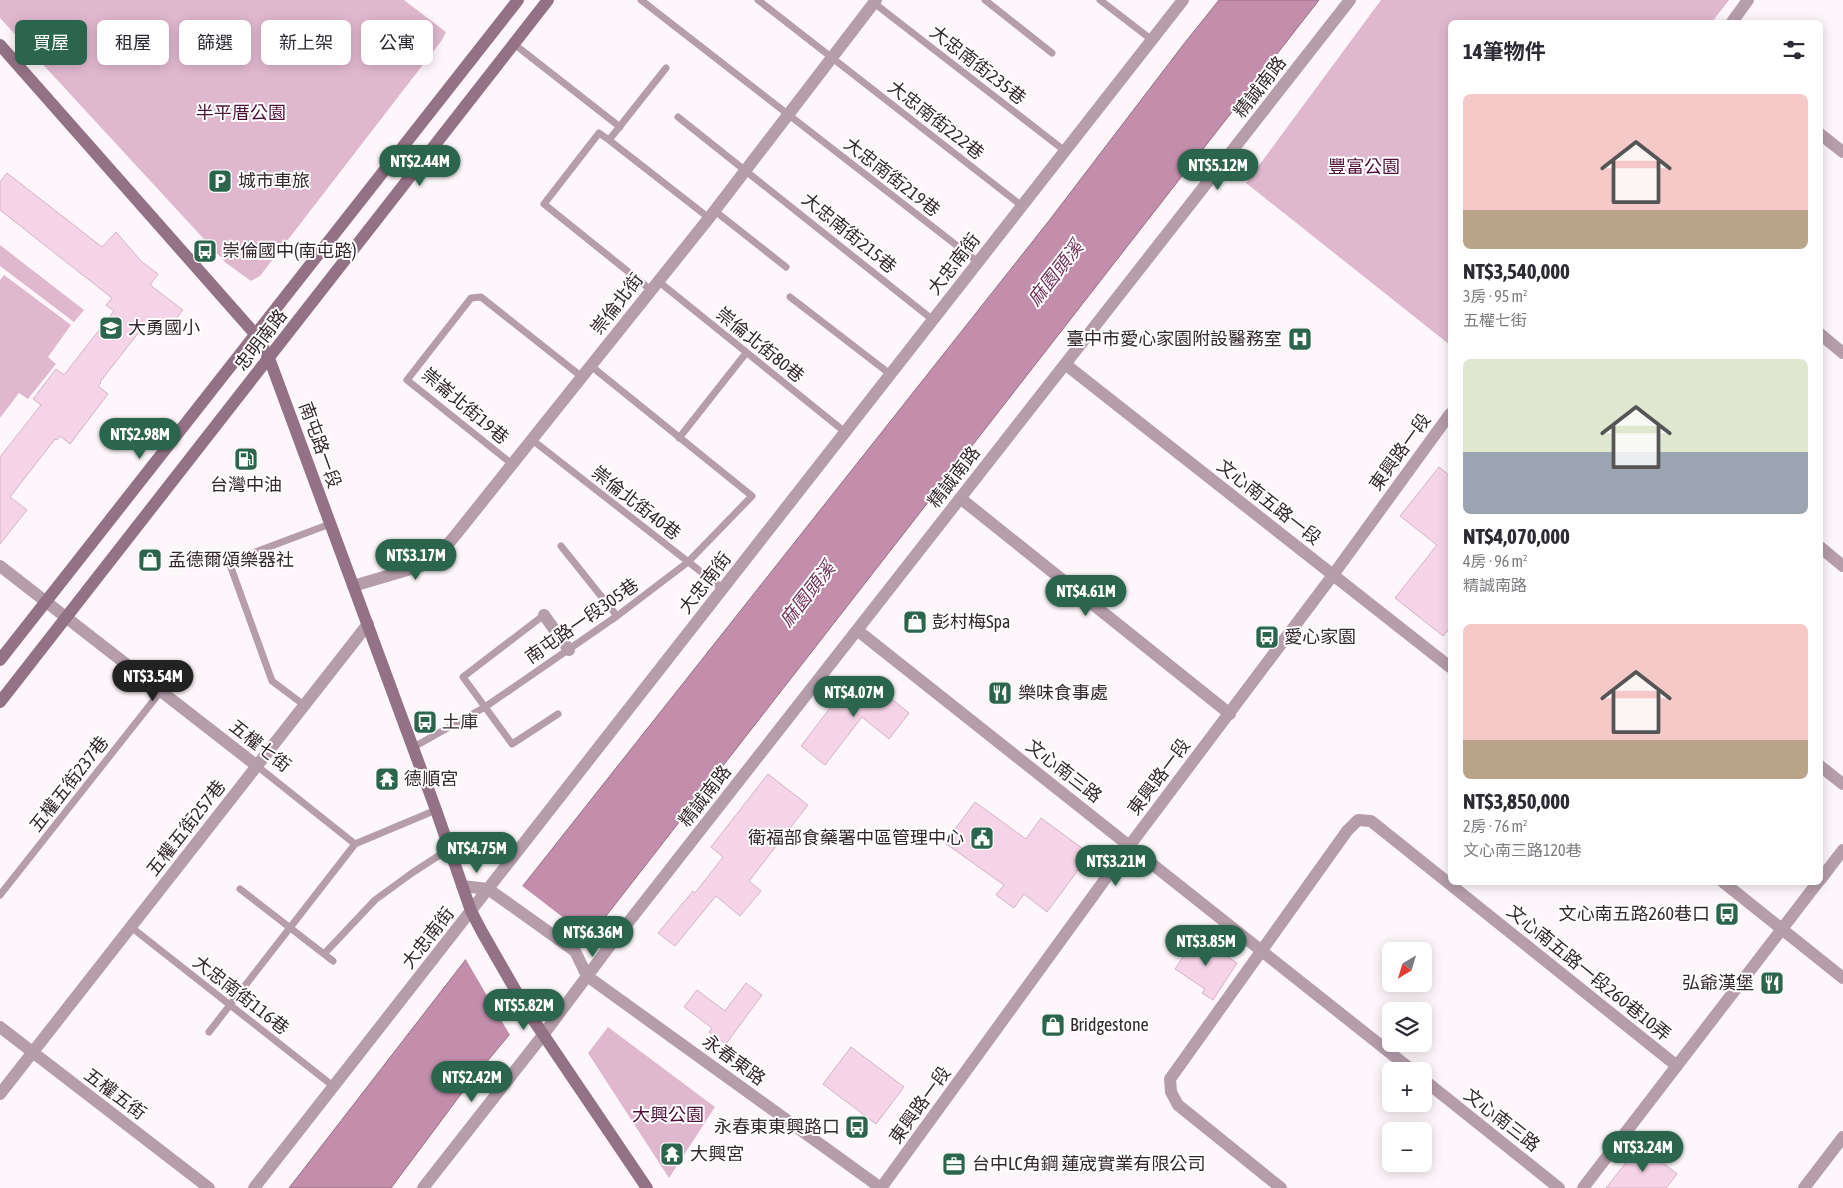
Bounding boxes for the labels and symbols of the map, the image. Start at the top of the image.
street label: 大忠南街235巷 [926,21,1030,108]
street label: 精誠南路 [1229,52,1290,122]
street label: 大忠南街222巷 [884,76,988,163]
park label: 半平厝公園 [196,102,286,123]
street label: 大忠南街219巷 [840,133,944,220]
pin: NT$2.44M [368,144,472,187]
pin: NT$5.12M [1166,148,1270,191]
park label: 豐富公園 [1328,156,1400,177]
parking icon: 城市車旅 [207,168,233,194]
place label: 城市車旅 [238,170,310,191]
street label: 大忠南街215巷 [798,188,901,277]
street label: 大忠南街 [923,229,984,299]
water label: 麻園頭溪 [1023,234,1089,310]
bus stop icon: 崇倫國中(南屯路) [192,238,218,264]
place label: 崇倫國中(南屯路) [222,240,357,261]
street label: 崇倫北街 [586,269,647,339]
street label: 崇倫北街80巷 [712,303,808,386]
street label: 忠明南路 [230,305,291,375]
school or university icon: 大勇國小 [98,315,124,341]
place label: 大勇國小 [128,317,200,338]
hospital icon: 臺中市愛心家園附設醫務室 [1287,326,1313,352]
place label: 臺中市愛心家園附設醫務室 [1066,328,1282,349]
street label: 崇崙北街19巷 [418,363,513,448]
street label: 南屯路一段 [295,399,346,491]
street label: 東興路一段 [1365,409,1435,494]
pin: NT$2.98M [88,418,192,460]
street label: 精誠南路 [923,442,984,512]
fuel station icon: 台灣中油 [233,446,259,472]
street label: 文心南五路一段 [1213,455,1325,549]
street label: 崇倫北街40巷 [588,461,685,544]
place label: 台灣中油 [210,474,282,495]
pin: NT$3.17M [364,538,468,581]
shop icon: 孟德爾頌樂器社 [137,547,163,573]
street label: 大忠南街 [674,548,735,618]
place label: 孟德爾頌樂器社 [168,549,294,570]
water label: 麻園頭溪 [775,555,841,631]
street label: 南屯路一段305巷 [521,574,642,667]
pin: NT$4.61M [1034,574,1138,617]
shop icon: 彭村梅Spa [902,609,928,635]
place label: 彭村梅Spa [932,611,1010,632]
bus stop icon: 愛心家園 [1254,624,1280,650]
place label: 愛心家園 [1284,626,1356,647]
pin: NT$3.54M [101,660,205,702]
pin: NT$4.07M [802,676,906,718]
restaurant icon: 樂味食事處 [987,680,1013,706]
place label: 樂味食事處 [1018,682,1108,703]
bus stop icon: 土庫 [412,709,438,735]
place label: 土庫 [442,711,478,732]
street label: 五權七街 [225,715,295,776]
street label: 五權五街237巷 [25,732,112,836]
street label: 東興路一段 [1123,734,1194,819]
street label: 文心南三路 [1022,735,1106,807]
street label: 精誠南路 [674,761,735,831]
temple icon: 德順宮 [374,766,400,792]
place label: 德順宮 [404,768,458,789]
street label: 五權五街257巷 [142,776,229,880]
public building icon: 衛福部食藥署中區管理中心 [969,825,995,851]
place label: 衛福部食藥署中區管理中心 [748,827,964,848]
pin: NT$4.75M [425,832,529,874]
pin: NT$3.21M [1064,844,1168,887]
street label: 文心南五路一段260巷10弄 [1503,900,1675,1045]
bus stop icon: 文心南五路260巷口 [1714,901,1740,927]
street label: 大忠南街 [397,903,458,973]
place label: 文心南五路260巷口 [1559,903,1710,924]
pin: NT$6.36M [541,916,645,958]
pin: NT$3.85M [1154,924,1258,967]
north arrow [1382,942,1432,992]
street label: 大忠南街116巷 [189,951,293,1038]
restaurant icon: 弘爺漢堡 [1759,970,1785,996]
place label: 弘爺漢堡 [1682,972,1754,993]
pin: NT$5.82M [472,988,576,1031]
shop icon: Bridgestone [1040,1012,1066,1038]
place label: Bridgestone [1070,1014,1149,1035]
street label: 永春東路 [699,1030,770,1089]
pin: NT$2.42M [420,1060,524,1103]
street label: 東興路一段 [885,1062,955,1147]
street label: 五權五街 [80,1064,150,1124]
street label: 文心南三路 [1460,1084,1544,1156]
park label: 大興公園 [632,1104,704,1125]
bus stop icon: 永春東東興路口 [844,1114,870,1140]
place label: 永春東東興路口 [714,1116,840,1137]
pin: NT$3.24M [1591,1130,1695,1173]
temple icon: 大興宮 [659,1141,685,1167]
place label: 大興宮 [690,1143,744,1164]
office icon: 台中LC角鋼 蓮宬實業有限公司 [941,1151,967,1177]
place label: 台中LC角鋼 蓮宬實業有限公司 [972,1153,1205,1174]

